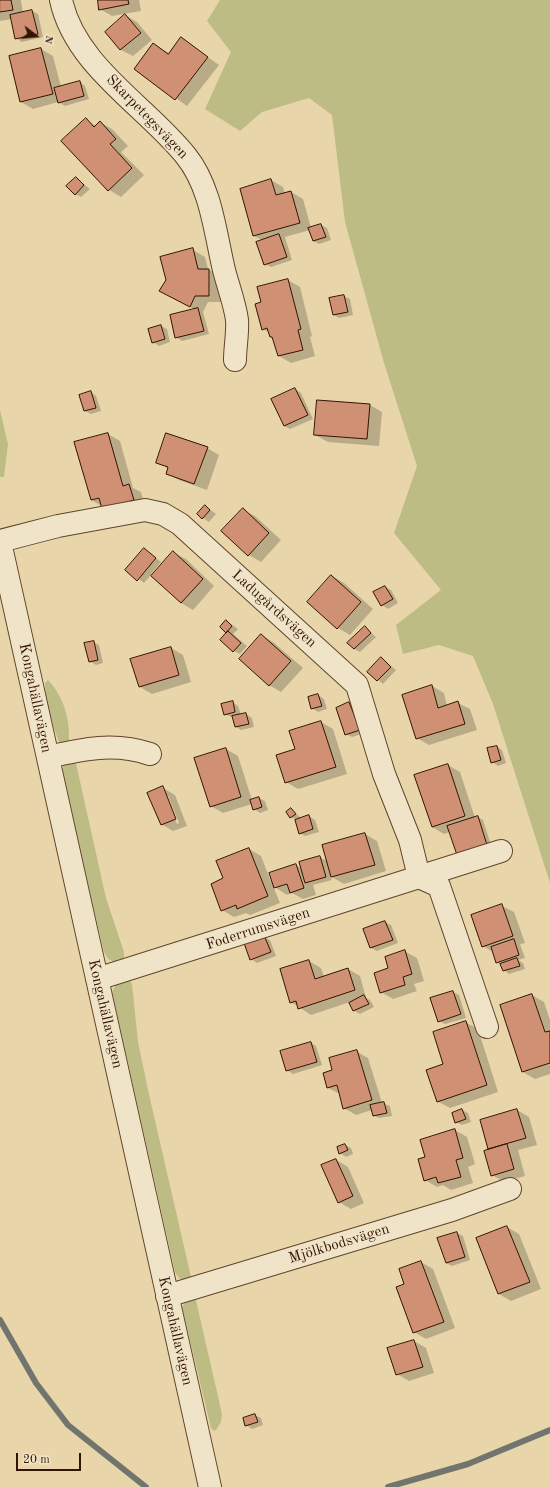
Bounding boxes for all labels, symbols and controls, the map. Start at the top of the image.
north arrow [16,16,56,56]
text: N [42,34,54,45]
street label: Skarpetegsvägen [102,71,192,163]
street label: Ladugårdsvägen [228,566,320,652]
street label: Kongahällavägen [15,642,55,754]
street label: Foderrumsvägen [204,904,312,954]
street label: Kongahällavägen [84,958,126,1070]
street label: Mjölkbodsvägen [286,1220,392,1268]
street label: Kongahällavägen [154,1275,196,1387]
scale bar [18,1445,83,1471]
text: 20 m [23,1454,50,1466]

